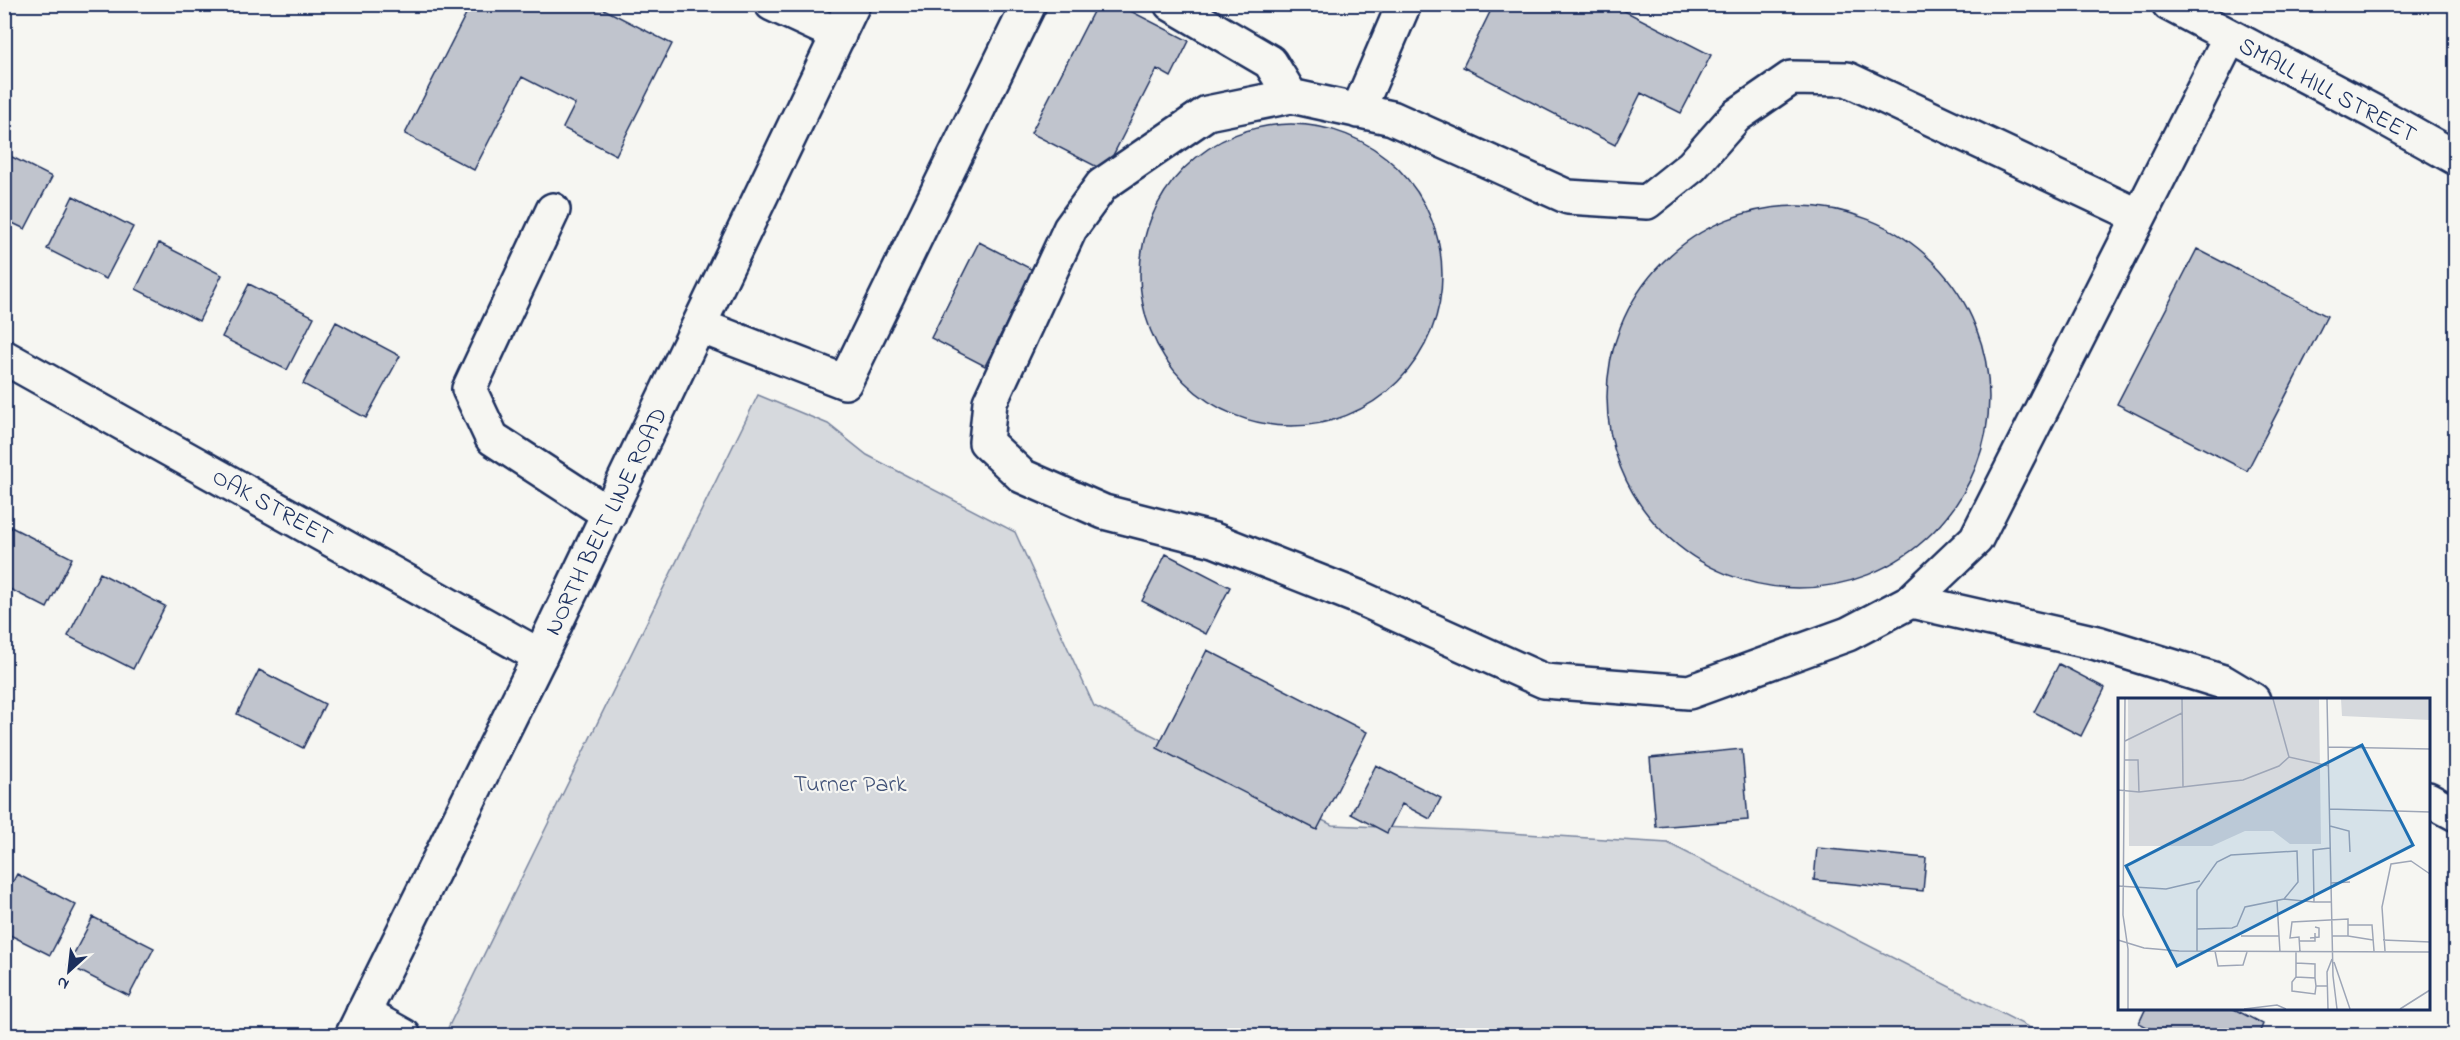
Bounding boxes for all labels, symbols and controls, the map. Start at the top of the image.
street label: SMALL HILL STREET [2232,29,2422,153]
street label: NORTH BELT LINE ROAD [537,402,678,642]
street label: OAK STREET [205,461,339,556]
inset map [2118,698,2430,1010]
park label: Turner Park [794,768,907,803]
north arrow [39,941,99,1001]
text: N [53,969,73,996]

